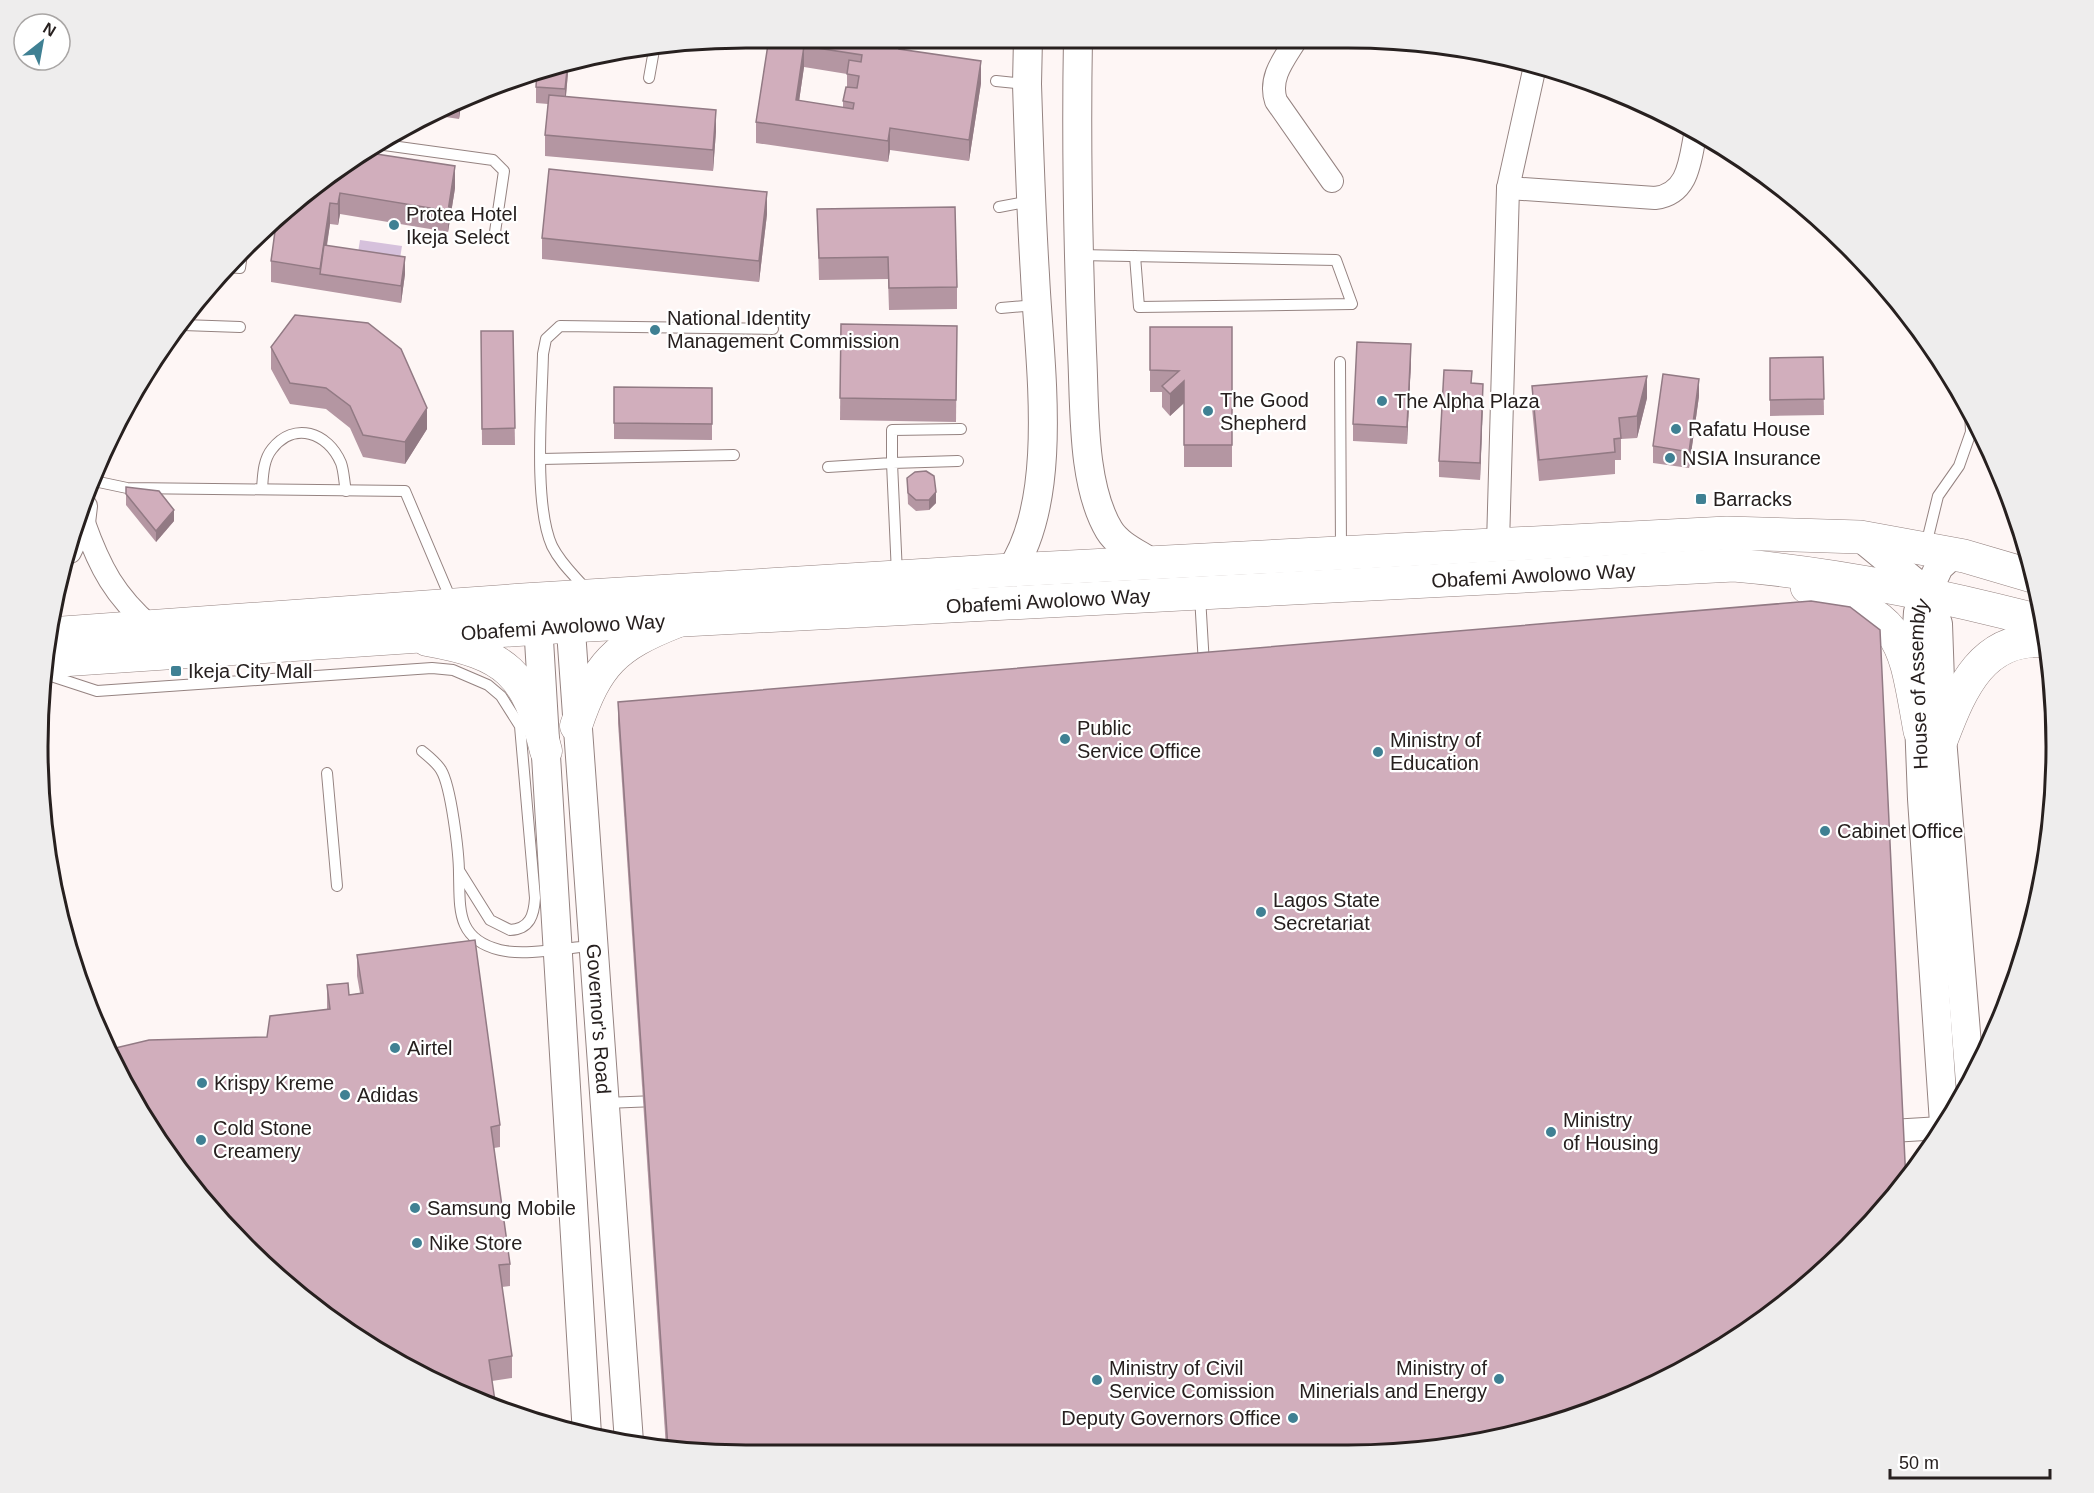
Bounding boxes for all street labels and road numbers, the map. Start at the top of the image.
street label: Obafemi Awolowo Way [1431,559,1636,592]
street label: Obafemi Awolowo Way [945,585,1151,617]
street label: House of Assembly [1905,595,1934,770]
street label: Obafemi Awolowo Way [460,610,666,644]
street label: Governor's Road [582,943,615,1095]

